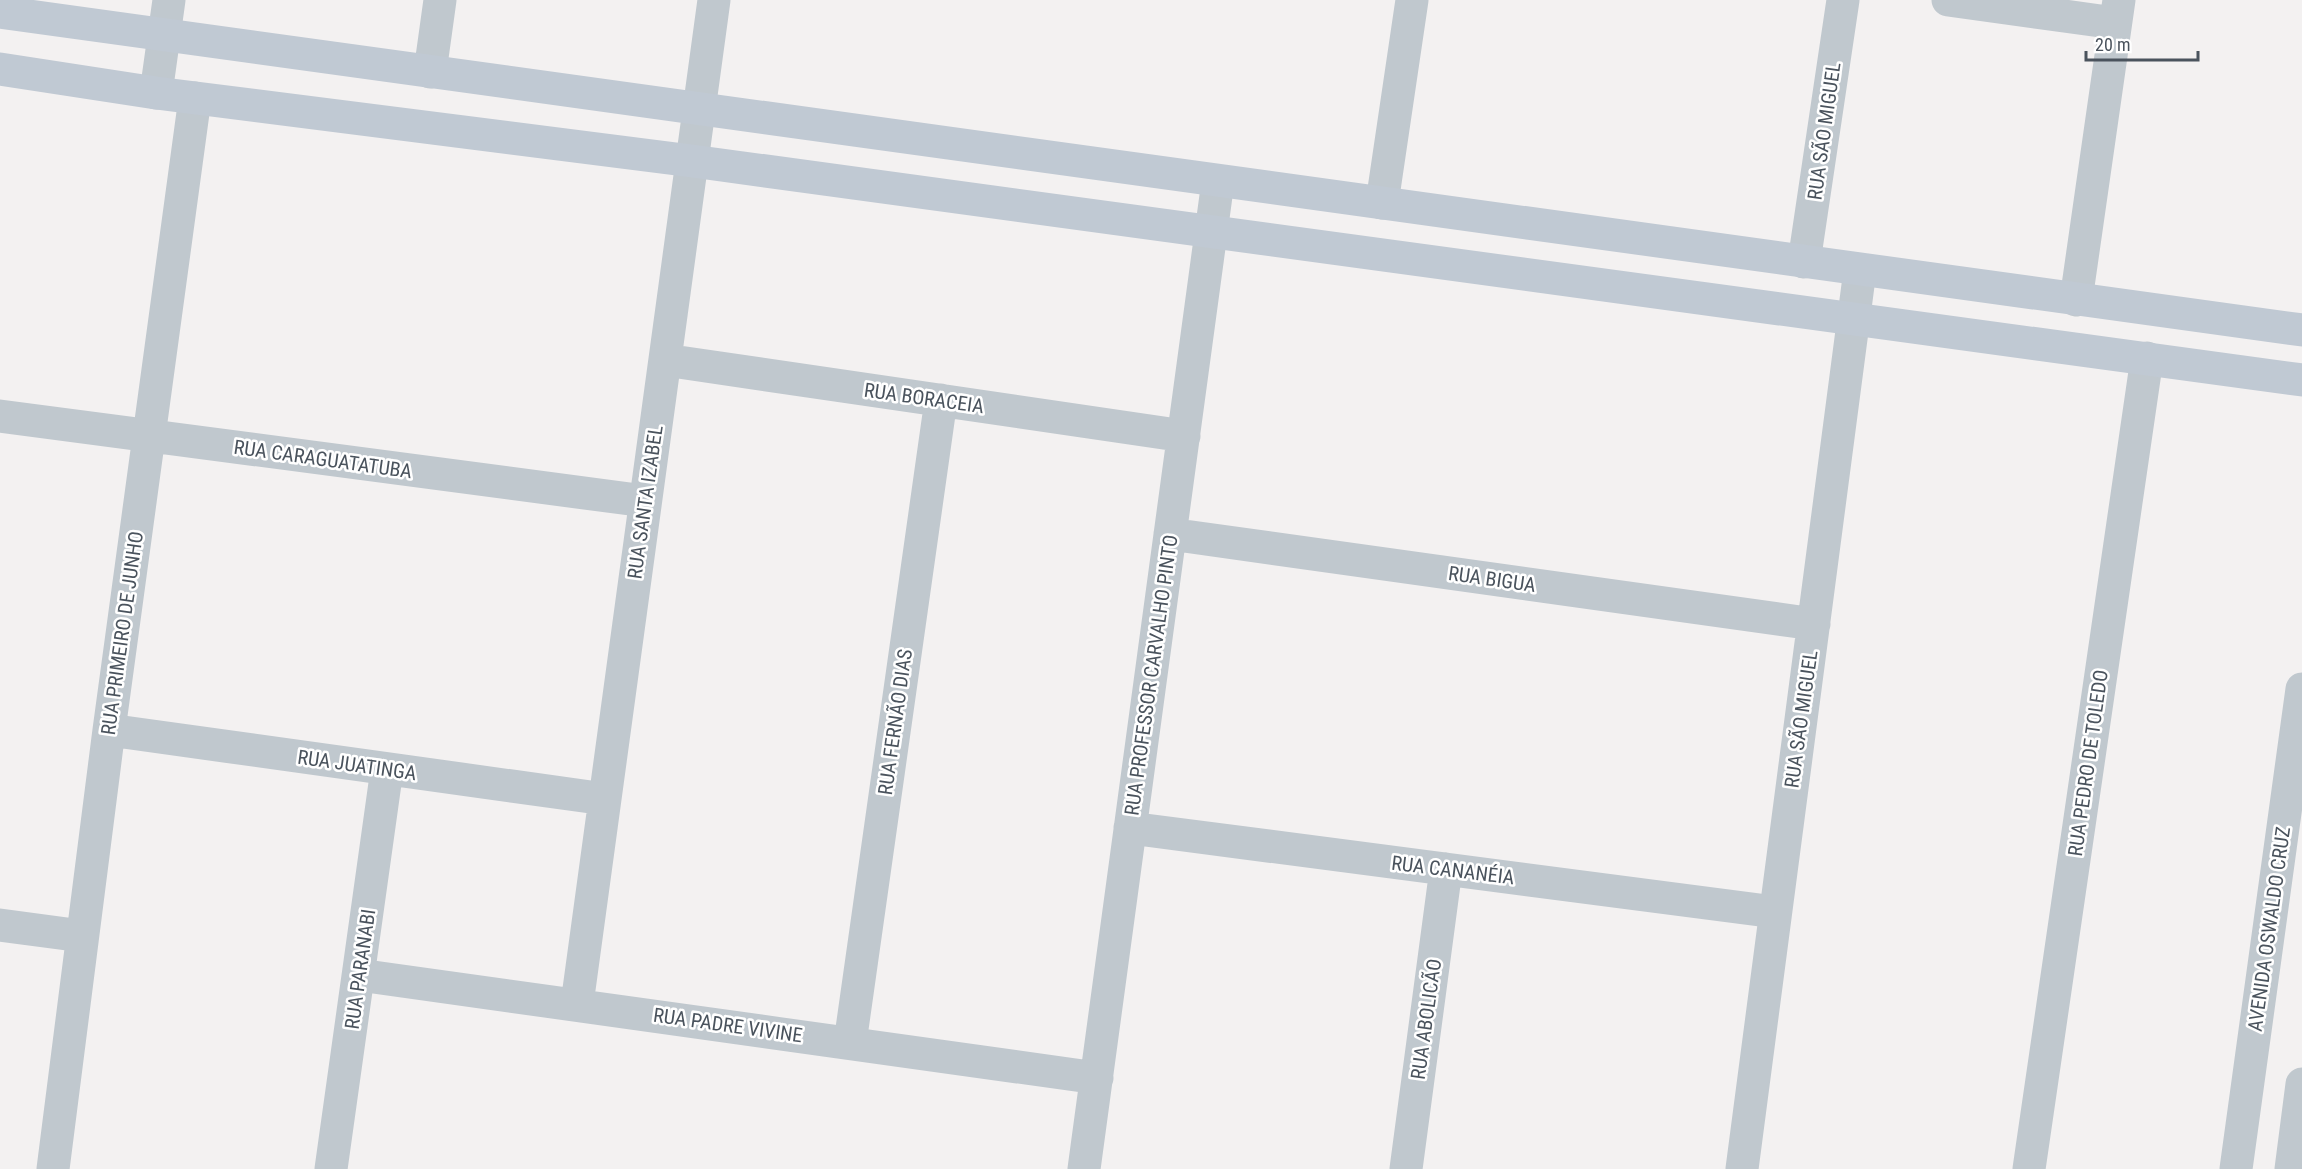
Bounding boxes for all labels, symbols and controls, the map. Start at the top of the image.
scale bar [2086,24,2198,62]
text: 20 m [2095,34,2130,55]
street label: RUA SÃO MIGUEL [1802,61,1846,201]
street label: RUA BORACEIA [863,378,986,418]
street label: RUA SANTA IZABEL [622,424,668,580]
street label: RUA CARAGUATATUBA [232,435,414,483]
street label: RUA PRIMEIRO DE JUNHO [96,530,148,736]
street label: RUA PROFESSOR CARVALHO PINTO [1119,533,1183,817]
street label: RUA BIGUA [1447,561,1538,597]
street label: RUA FERNÃO DIAS [873,648,917,796]
street label: RUA SÃO MIGUEL [1779,649,1823,789]
street label: RUA PEDRO DE TOLEDO [2063,668,2113,858]
street label: RUA JUATINGA [296,745,418,785]
street label: AVENIDA OSWALDO CRUZ [2243,825,2295,1033]
street label: RUA CANANÉIA [1390,851,1516,890]
street label: RUA PARANABI [340,907,380,1031]
street label: RUA ABOLICÃO [1406,957,1446,1081]
street label: RUA PADRE VIVINE [652,1003,804,1047]

